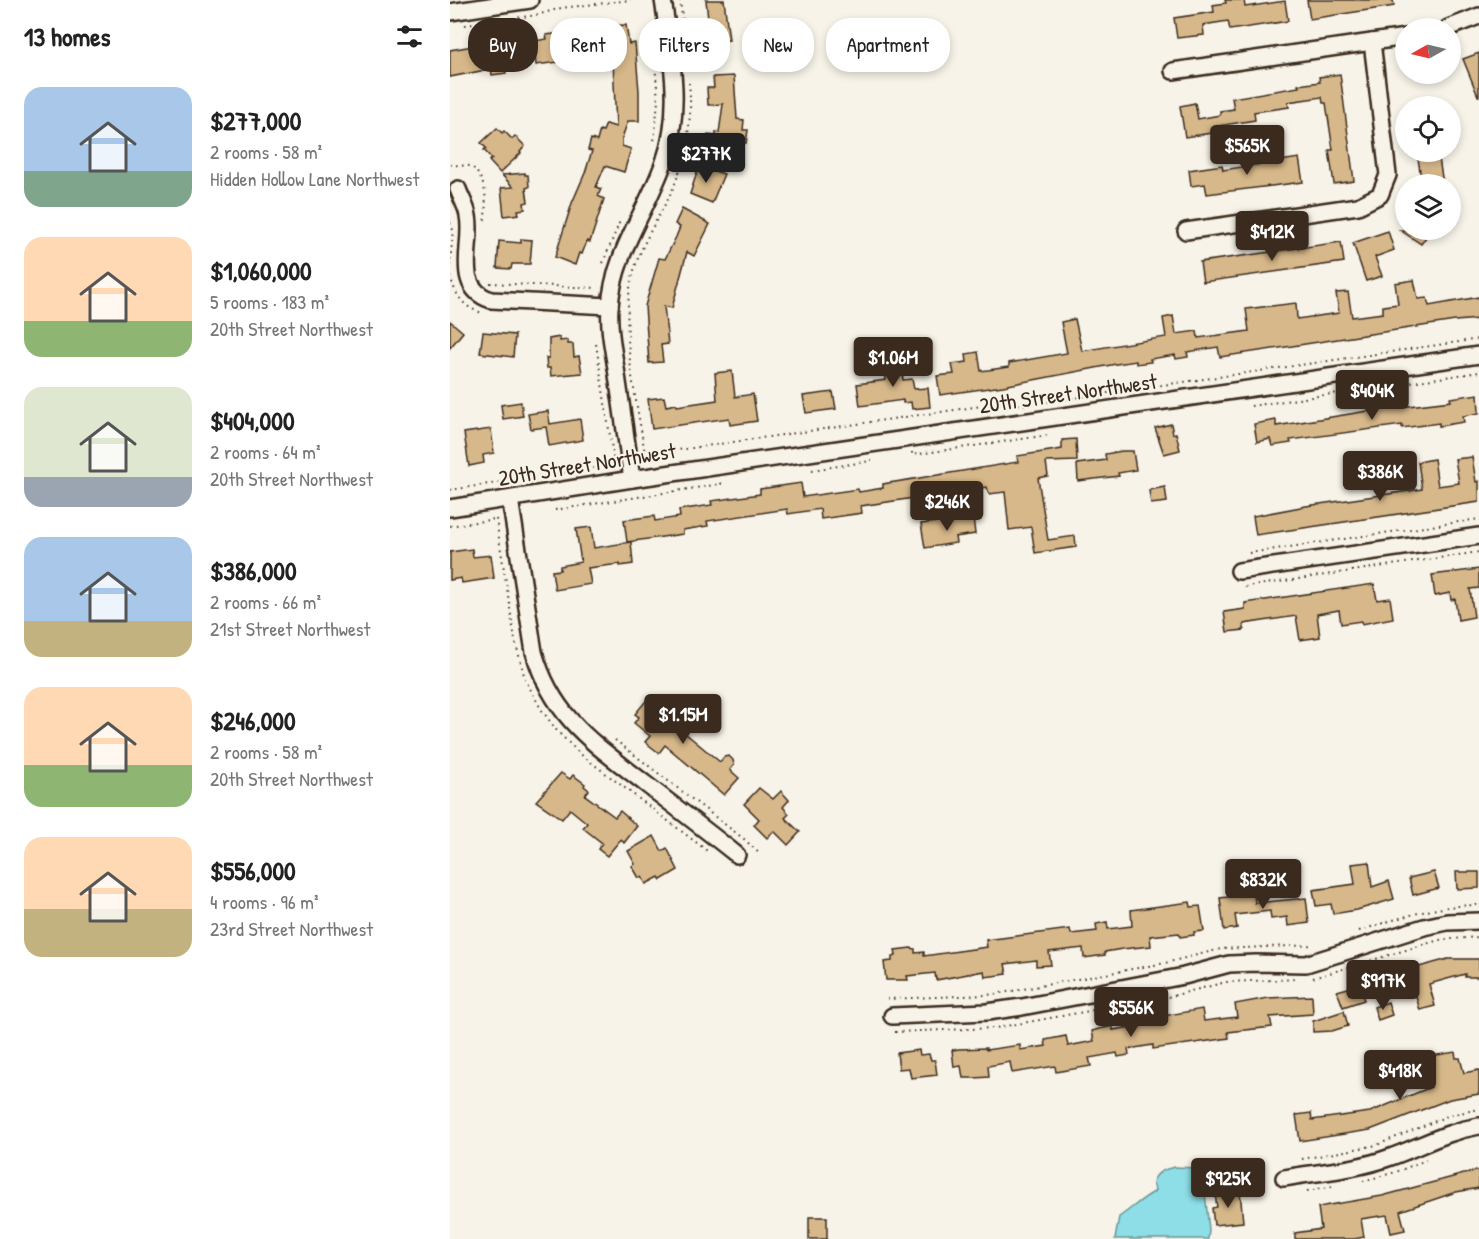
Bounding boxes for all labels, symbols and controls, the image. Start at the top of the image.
chip: Buy [468,18,538,72]
chip: Rent [550,18,627,72]
chip: Filters [639,18,730,72]
chip: New [742,18,814,72]
chip: Apartment [826,18,950,72]
north arrow [1395,18,1461,84]
map controls [1395,18,1461,240]
text: 13 homes [24,19,111,54]
icon: filters [393,20,426,53]
button: locate [1395,96,1461,162]
text: $277,000 [210,103,301,138]
icon: home [72,111,144,183]
pin: $565K [1205,125,1289,176]
text: $565K [1224,131,1270,158]
pin: $277K [664,133,748,184]
text: 2 rooms · 58 m² [210,138,322,165]
text: $277K [681,139,731,166]
text: Hidden Hollow Lane Northwest [210,165,419,192]
button: layers [1395,174,1461,240]
pin: $412K [1230,211,1314,262]
text: $412K [1250,217,1294,244]
text: $1,060,000 [210,253,312,288]
icon: home [72,261,144,333]
text: 5 rooms · 183 m² [210,288,329,315]
text: 20th Street Northwest [210,315,373,342]
pin: $1.06M [844,337,942,388]
text: $1.06M [868,343,918,370]
street label: 20th Street Northwest [977,366,1159,420]
pin: $404K [1330,370,1414,421]
text: $404K [1350,376,1394,403]
text: $404,000 [210,403,295,438]
icon: home [72,411,144,483]
street label: 20th Street Northwest [496,435,678,493]
text: 2 rooms · 64 m² [210,438,321,465]
pin: $386K [1338,451,1422,502]
text: $386K [1357,457,1403,484]
text: 20th Street Northwest [210,465,373,492]
pin: $246K [905,481,989,532]
text: $246K [924,487,970,514]
text: $386,000 [210,553,297,588]
icon: home [72,561,144,633]
text: 2 rooms · 66 m² [210,588,321,615]
text: 21st Street Northwest [210,615,370,642]
pin: $1.15M [634,694,732,745]
text: $1.15M [658,700,708,727]
text: $246,000 [210,703,296,738]
icon: home [72,711,144,783]
text: 2 rooms · 58 m² [210,738,322,765]
text: 20th Street Northwest [210,765,373,792]
text: $556,000 [210,853,296,888]
pin: $832K [1221,859,1305,910]
icon: home [72,861,144,933]
text: $832K [1239,865,1287,892]
text: 4 rooms · 96 m² [210,888,319,915]
text: 23rd Street Northwest [210,915,373,942]
pin: $917K [1341,960,1425,1011]
text: $917K [1360,966,1406,993]
pin: $556K [1089,987,1173,1038]
text: $556K [1108,993,1154,1020]
pin: $418K [1358,1050,1442,1101]
text: $418K [1378,1056,1422,1083]
pin: $925K [1186,1158,1270,1209]
text: $925K [1205,1164,1251,1191]

